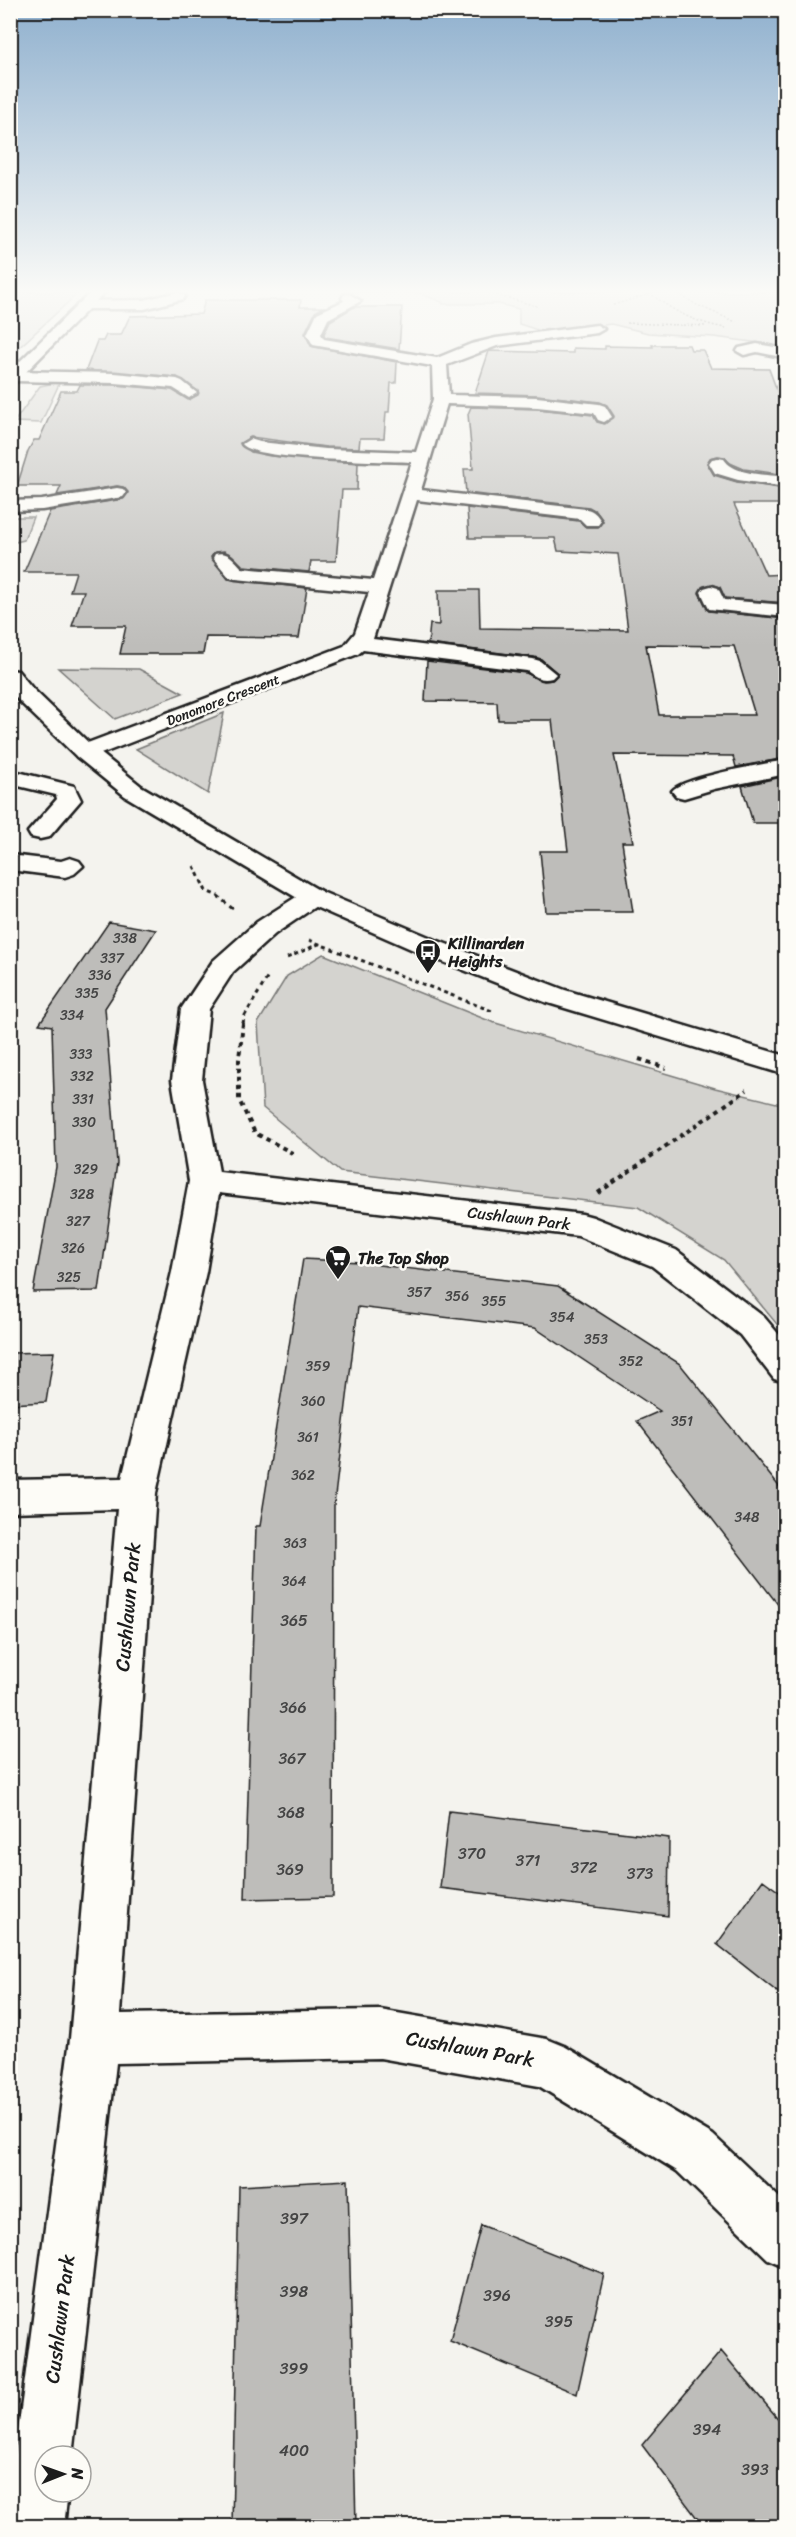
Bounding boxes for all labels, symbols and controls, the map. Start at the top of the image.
street label: Donomore Crescent [163,667,283,733]
house number: 338 [113,926,137,951]
place label: Killinarden Heights [447,929,525,976]
bus stop icon: Killinarden Heights [413,937,443,975]
house number: 337 [100,946,125,971]
house number: 336 [88,963,112,988]
house number: 335 [75,981,99,1006]
house number: 334 [60,1003,84,1028]
house number: 333 [69,1042,93,1067]
house number: 332 [70,1064,94,1089]
house number: 331 [72,1087,94,1112]
house number: 330 [72,1110,96,1135]
house number: 329 [74,1157,99,1182]
house number: 328 [70,1182,95,1207]
street label: Cushlawn Park [466,1197,573,1239]
house number: 327 [66,1209,91,1234]
house number: 326 [61,1236,85,1261]
supermarket icon: The Top Shop [323,1243,353,1281]
place label: The Top Shop [358,1244,449,1273]
house number: 325 [57,1265,82,1290]
house number: 357 [407,1280,432,1305]
house number: 356 [445,1284,469,1309]
house number: 355 [482,1289,507,1314]
house number: 354 [550,1305,575,1330]
house number: 353 [584,1327,608,1352]
house number: 352 [619,1349,643,1374]
house number: 359 [306,1354,331,1379]
house number: 360 [301,1389,325,1414]
house number: 351 [671,1409,693,1434]
house number: 361 [297,1425,319,1450]
house number: 362 [291,1463,315,1488]
house number: 348 [735,1505,760,1530]
house number: 363 [283,1531,307,1556]
street label: Cushlawn Park [105,1541,151,1673]
house number: 364 [282,1569,306,1594]
house number: 365 [280,1606,308,1635]
house number: 366 [280,1693,306,1722]
house number: 367 [278,1744,306,1773]
house number: 368 [277,1798,305,1827]
house number: 370 [458,1839,486,1868]
house number: 371 [516,1846,541,1875]
house number: 372 [570,1853,598,1882]
house number: 369 [276,1855,304,1884]
house number: 373 [627,1859,654,1888]
street label: Cushlawn Park [403,2021,537,2078]
house number: 397 [280,2204,309,2233]
street label: Cushlawn Park [35,2252,85,2385]
house number: 398 [280,2277,308,2306]
house number: 396 [483,2281,511,2310]
house number: 395 [545,2307,573,2336]
house number: 399 [280,2354,308,2383]
house number: 394 [693,2415,721,2444]
house number: 400 [279,2436,309,2465]
north arrow [33,2444,93,2504]
house number: 393 [741,2455,769,2484]
text: N [63,2467,92,2480]

